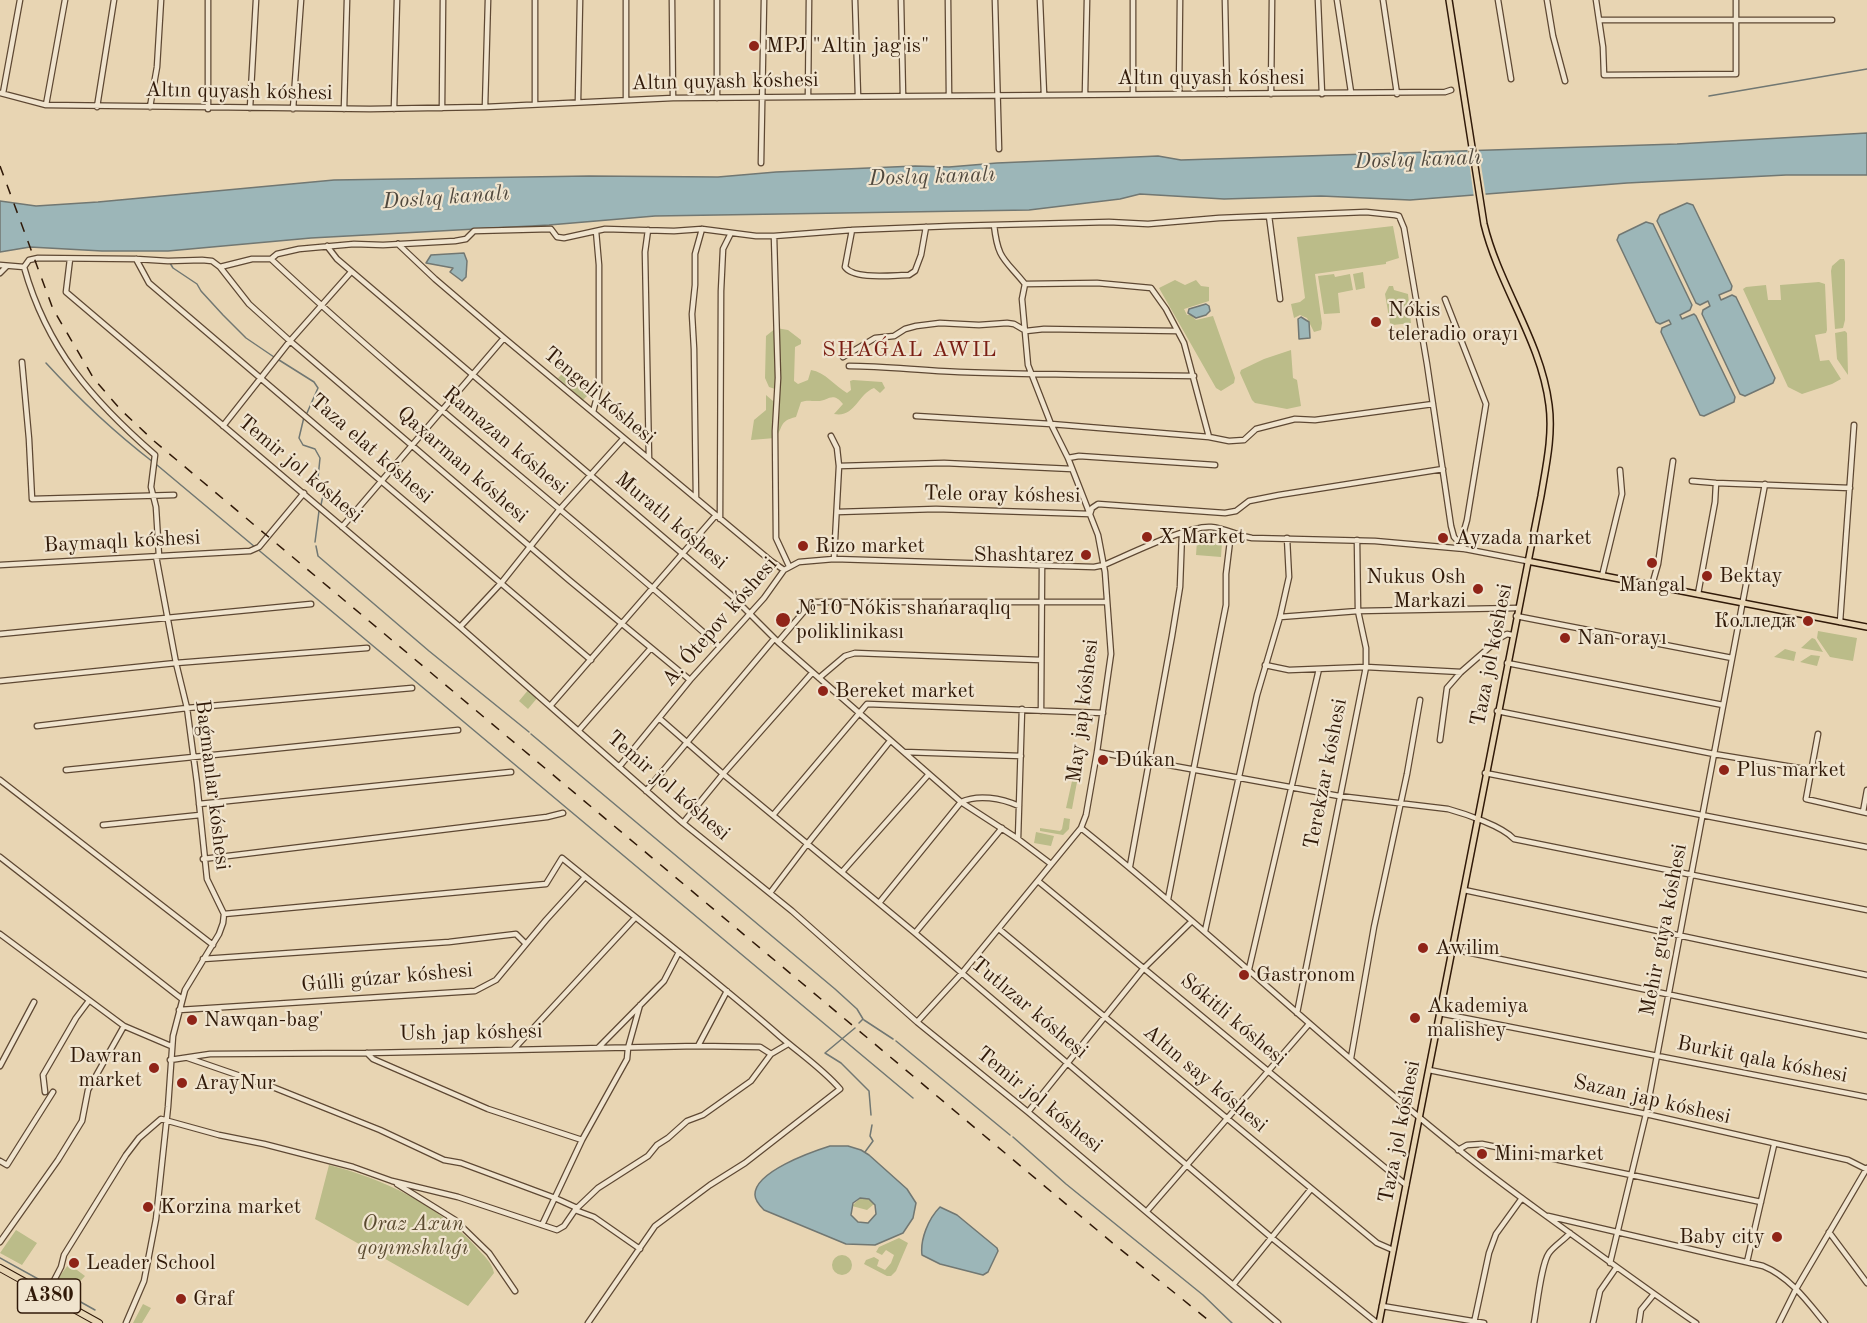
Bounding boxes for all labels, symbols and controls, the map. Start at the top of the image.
place label: MPJ "Altin jag'is" [766,33,929,59]
marker: MPJ "Altin jag'is" [747,39,761,53]
street label: Altın quyash kóshesi [1117,65,1305,91]
street label: Altın quyash kóshesi [631,68,819,96]
street label: Altın quyash kóshesi [145,78,333,106]
water label: Doslıq kanalı [1354,145,1482,175]
water label: Doslıq kanalı [868,162,996,192]
water label: Doslıq kanalı [382,180,510,216]
place label: Nókis teleradio orayı [1388,297,1518,347]
marker: Nókis teleradio orayı [1369,315,1383,329]
district label: SHAǴAL AWIL [822,337,998,363]
street label: Tengeli kóshesi [538,342,660,450]
street label: Ramazan kóshesi [437,381,573,501]
street label: Taza elat kóshesi [304,389,438,509]
street label: Qaxarman kóshesi [391,401,533,529]
street label: Temir jol kóshesi [233,410,367,528]
street label: Muratlı kóshesi [610,467,732,575]
street label: Tele oray kóshesi [923,481,1081,509]
place label: X Market [1159,524,1245,550]
street label: Baymaqlı kóshesi [43,525,201,559]
place label: Ayzada market [1455,525,1592,551]
marker: X Market [1140,530,1154,544]
marker: Ayzada market [1436,531,1450,545]
place label: Rizo market [815,533,925,559]
marker: Rizo market [796,539,810,553]
place label: Shashtarez [973,542,1074,568]
marker: Shashtarez [1079,548,1093,562]
street label: A. Ótepov kóshesi [657,552,783,692]
marker: Mangal [1645,556,1659,570]
place label: Bektay [1719,563,1783,589]
place label: Nukus Osh Markazi [1366,564,1466,614]
marker: Bektay [1700,569,1714,583]
place label: Mangal [1619,572,1685,598]
street label: Taza jol kóshesi [1466,582,1518,728]
marker: Nukus Osh Markazi [1471,582,1485,596]
place label: №10 Nókis shańaraqlıq poliklinikası [796,595,1011,645]
place label: Колледж [1714,608,1796,634]
marker: №10 Nókis shańaraqlıq poliklinikası [774,611,792,629]
marker: Колледж [1801,614,1815,628]
place label: Nan orayı [1577,625,1667,651]
marker: Nan orayı [1558,631,1572,645]
street label: May jap kóshesi [1062,638,1104,784]
place label: Bereket market [835,678,975,704]
marker: Bereket market [816,684,830,698]
street label: Terekzar kóshesi [1299,697,1353,851]
street label: Baǵmanlar kóshesi [189,698,235,872]
street label: Temir jol kóshesi [601,726,735,846]
place label: Dúkan [1115,747,1175,773]
marker: Dúkan [1096,753,1110,767]
place label: Plus market [1736,757,1846,783]
marker: Plus market [1717,763,1731,777]
street label: Mehir gúyа kóshesi [1635,842,1693,1018]
place label: Awilim [1435,935,1500,961]
marker: Awilim [1416,941,1430,955]
street label: Tutlızar kóshesi [965,952,1093,1064]
street label: Gúlli gúzar kóshesi [300,958,474,998]
place label: Gastronom [1256,962,1355,988]
street label: Sókitli kóshesi [1175,968,1291,1072]
marker: Gastronom [1237,968,1251,982]
place label: Akademiya malishey [1427,993,1528,1043]
place label: Nawqan-bag' [204,1007,324,1033]
marker: Akademiya malishey [1408,1011,1422,1025]
marker: Nawqan-bag' [185,1013,199,1027]
street label: Ush jap kóshesi [399,1019,543,1047]
street label: Altın say kóshesi [1138,1020,1272,1138]
street label: Burkit qala kóshesi [1675,1031,1849,1089]
street label: Temir jol kóshesi [971,1041,1107,1159]
place label: Dawran market [69,1043,142,1093]
street label: Taza jol kóshesi [1374,1059,1426,1205]
marker: Dawran market [147,1061,161,1075]
place label: ArayNur [194,1070,276,1096]
street label: Sazan jap kóshesi [1571,1070,1733,1130]
marker: ArayNur [175,1076,189,1090]
place label: Mini market [1494,1141,1604,1167]
marker: Mini market [1475,1147,1489,1161]
place label: Korzina market [160,1194,301,1220]
marker: Korzina market [141,1200,155,1214]
park label: Oraz Axun qoyımshılıǵı [357,1211,469,1261]
place label: Baby city [1679,1224,1765,1250]
marker: Baby city [1770,1230,1784,1244]
place label: Leader School [86,1250,215,1276]
marker: Leader School [67,1256,81,1270]
road number: A380 [17,1279,80,1313]
place label: Graf [193,1286,234,1312]
marker: Graf [174,1292,188,1306]

